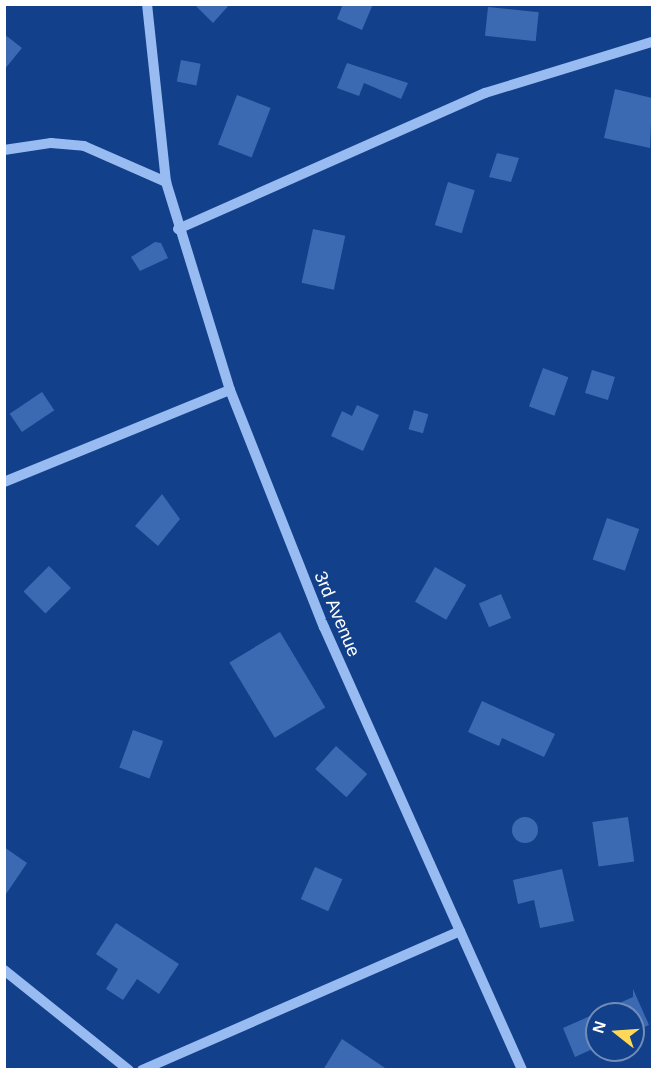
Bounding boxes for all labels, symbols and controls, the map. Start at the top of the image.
street label: 3rd Avenue [309,568,365,660]
north arrow [585,1002,645,1062]
text: N [589,1019,609,1035]

